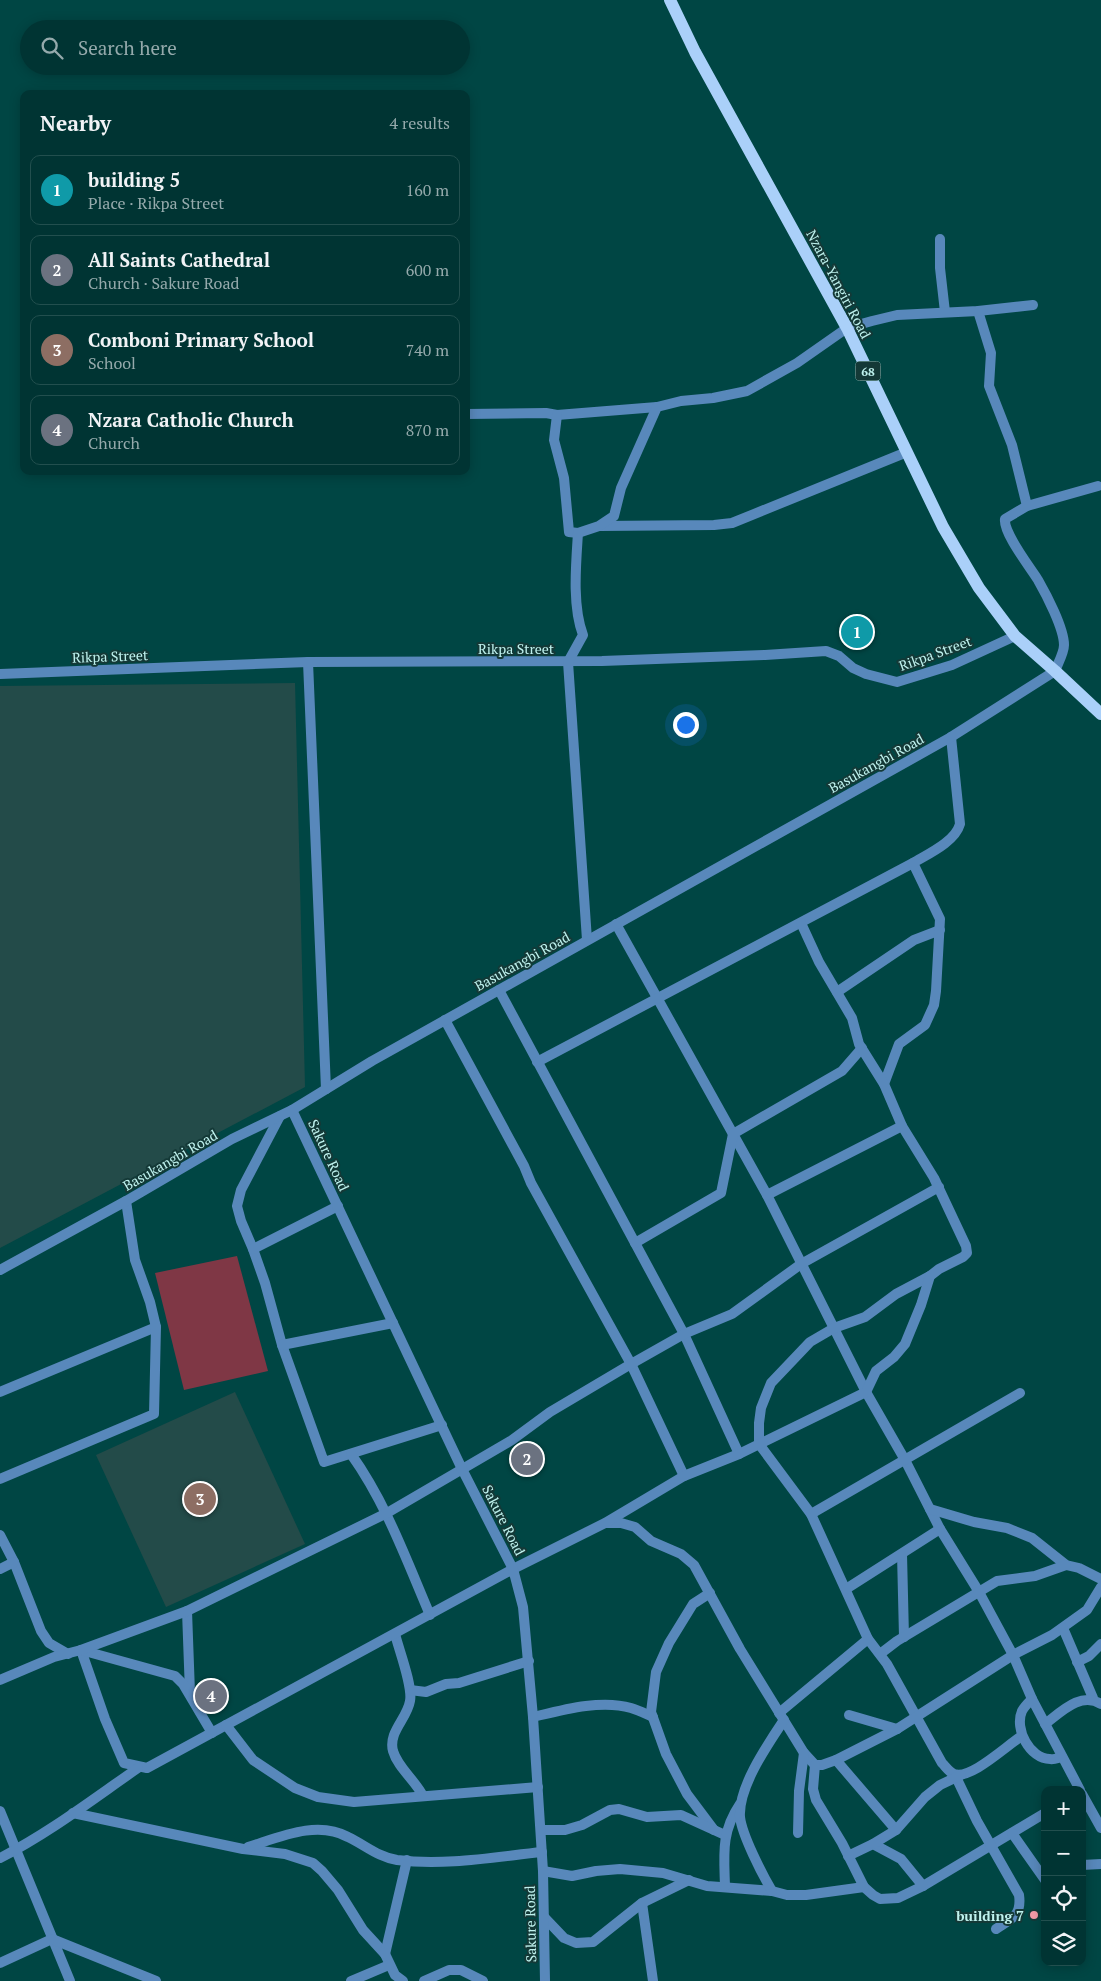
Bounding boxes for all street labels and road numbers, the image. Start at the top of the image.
street label: Nzara-Yangiri Road [802,226,876,342]
road number: 68 [856,362,880,381]
street label: Rikpa Street [896,631,975,675]
street label: Rikpa Street [478,639,555,658]
street label: Rikpa Street [72,645,149,667]
street label: Basukangbi Road [825,729,927,797]
street label: Basukangbi Road [471,927,573,995]
street label: Sakure Road [304,1116,354,1194]
street label: Basukangbi Road [119,1125,221,1195]
street label: Sakure Road [478,1481,530,1559]
street label: Sakure Road [520,1885,540,1963]

